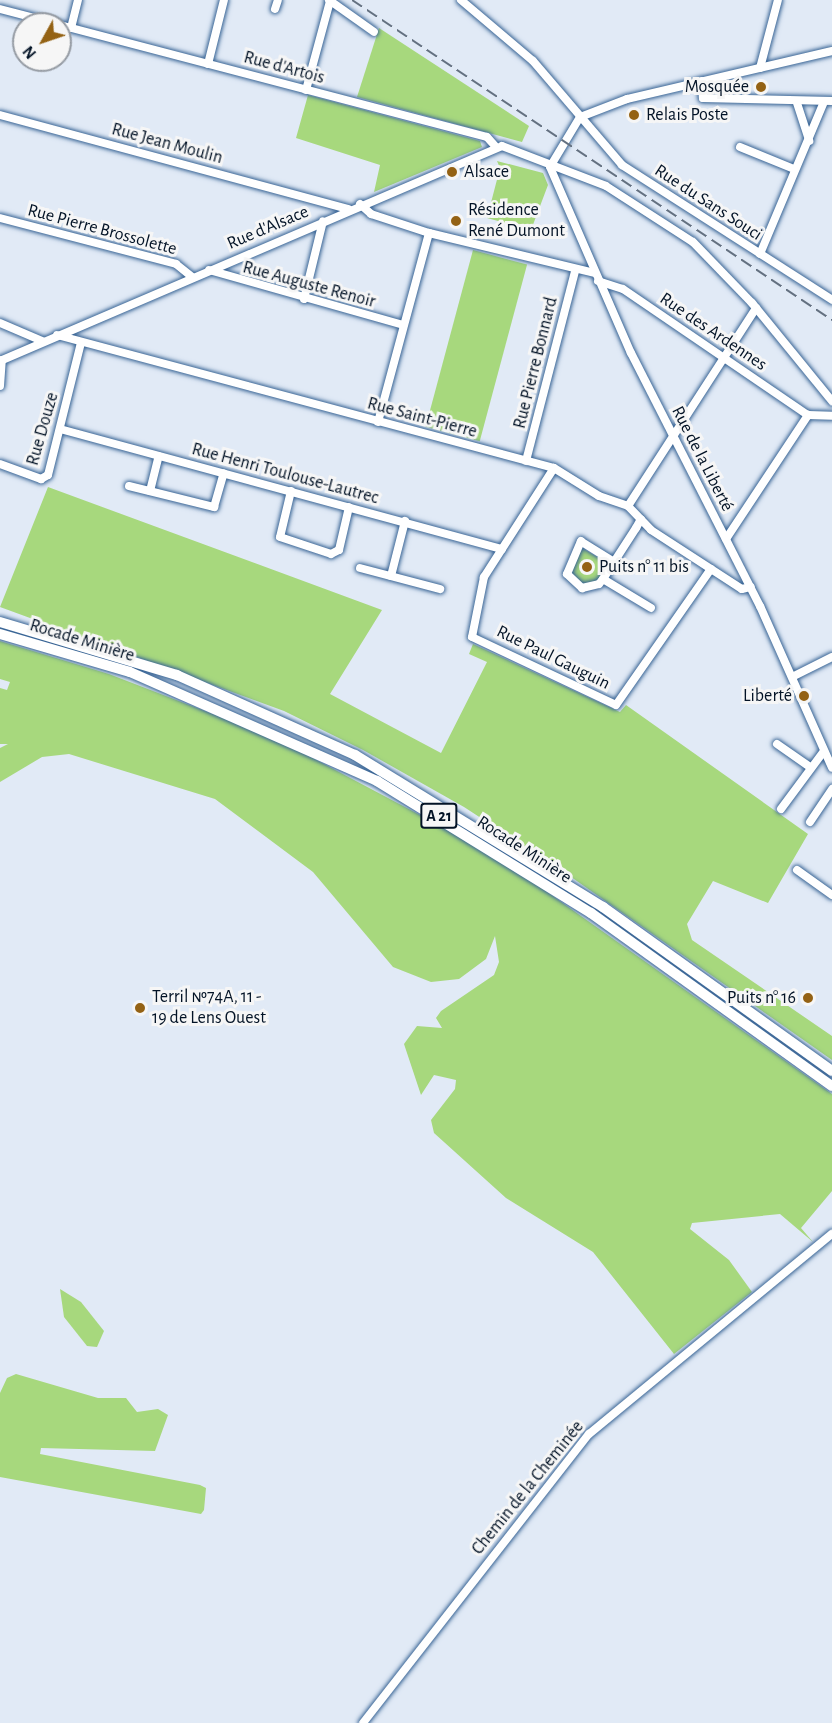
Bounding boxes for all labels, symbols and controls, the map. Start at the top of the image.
north arrow [12,12,72,72]
text: N [20,43,39,62]
street label: Rue d'Artois [241,47,327,89]
place label: Mosquée [685,76,749,98]
marker: Mosquée [754,80,768,94]
place label: Relais Poste [646,104,728,126]
marker: Relais Poste [627,108,641,122]
street label: Rue Jean Moulin [109,119,225,169]
street label: Rue du Sans Souci [650,160,766,246]
place label: Alsace [464,161,509,183]
marker: Alsace [445,165,459,179]
street label: Rue Pierre Brossolette [25,200,179,260]
place label: Résidence René Dumont [468,200,565,242]
street label: Rue d'Alsace [224,201,312,255]
marker: Résidence René Dumont [449,214,463,228]
street label: Rue Auguste Renoir [240,257,378,313]
street label: Rue des Ardennes [655,288,771,376]
street label: Rue Pierre Bonnard [509,295,563,431]
street label: Rue Douze [22,390,64,468]
street label: Rue Saint-Pierre [365,393,479,443]
street label: Rue de la Liberté [666,403,738,515]
street label: Rue Henri Toulouse-Lautrec [189,439,381,509]
place label: Puits n° 11 bis [599,556,689,578]
marker: Puits n° 11 bis [580,560,594,574]
street label: Rocade Minière [27,615,137,667]
street label: Rue Paul Gauguin [493,621,613,695]
place label: Liberté [743,685,792,707]
marker: Liberté [797,689,811,703]
road number: A 21 [420,803,458,829]
street label: Rocade Minière [473,811,575,889]
place label: Terril №74A, 11 - 19 de Lens Ouest [152,987,266,1030]
place label: Puits n° 16 [727,987,796,1009]
marker: Puits n° 16 [801,991,815,1005]
marker: Terril №74A, 11 - 19 de Lens Ouest [133,1001,147,1015]
street label: Chemin de la Cheminée [467,1417,589,1559]

